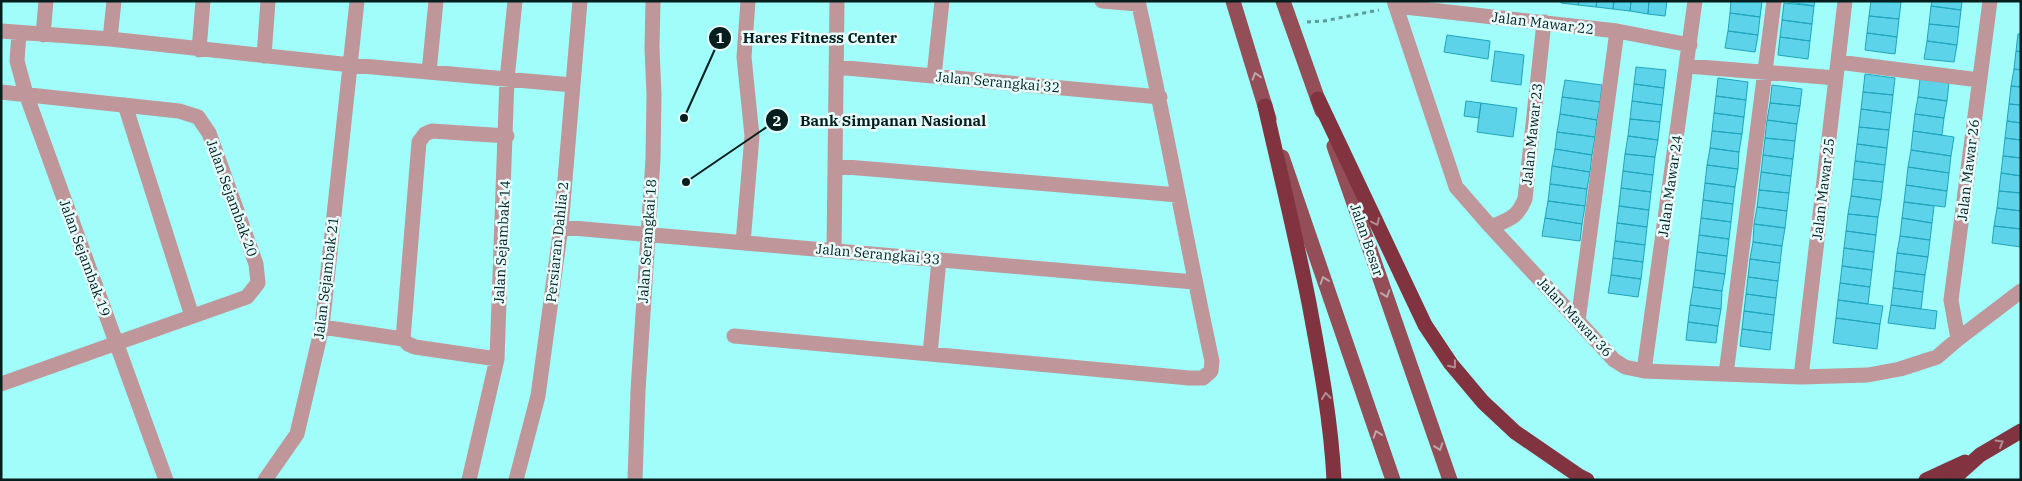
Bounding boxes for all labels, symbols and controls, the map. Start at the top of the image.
street label: Jalan Mawar 22 [1491,8,1595,38]
callout: Hares Fitness Center [708,23,907,53]
text: 1 [715,28,725,47]
text: Hares Fitness Center [743,28,898,47]
street label: Jalan Serangkai 32 [935,68,1061,96]
one-way arrow [1251,73,1261,81]
street label: Jalan Mawar 23 [1518,82,1546,186]
callout: Bank Simpanan Nasional [765,105,996,135]
text: 2 [772,111,782,130]
text: Bank Simpanan Nasional [800,111,986,130]
street label: Jalan Mawar 26 [1953,118,1983,222]
street label: Jalan Mawar 24 [1654,134,1686,238]
street label: Jalan Sejambak 20 [202,137,262,259]
street label: Jalan Mawar 25 [1808,137,1838,241]
street label: Jalan Serangkai 18 [634,178,660,304]
street label: Jalan Sejambak 14 [490,180,514,304]
street label: Persiaran Dahlia 2 [542,181,572,303]
street label: Jalan Sejambak 19 [55,197,115,319]
street label: Jalan Besar [1346,201,1388,279]
street label: Jalan Sejambak 21 [310,216,342,340]
one-way arrow [1370,217,1381,226]
street label: Jalan Serangkai 33 [815,240,941,268]
street label: Jalan Mawar 36 [1533,273,1617,361]
one-way arrow [1320,276,1330,285]
one-way arrow [1380,289,1390,298]
one-way arrow [1447,359,1455,368]
one-way arrow [1321,392,1332,400]
one-way arrow [1373,430,1383,438]
one-way arrow [1995,439,2004,449]
one-way arrow [1433,443,1443,451]

